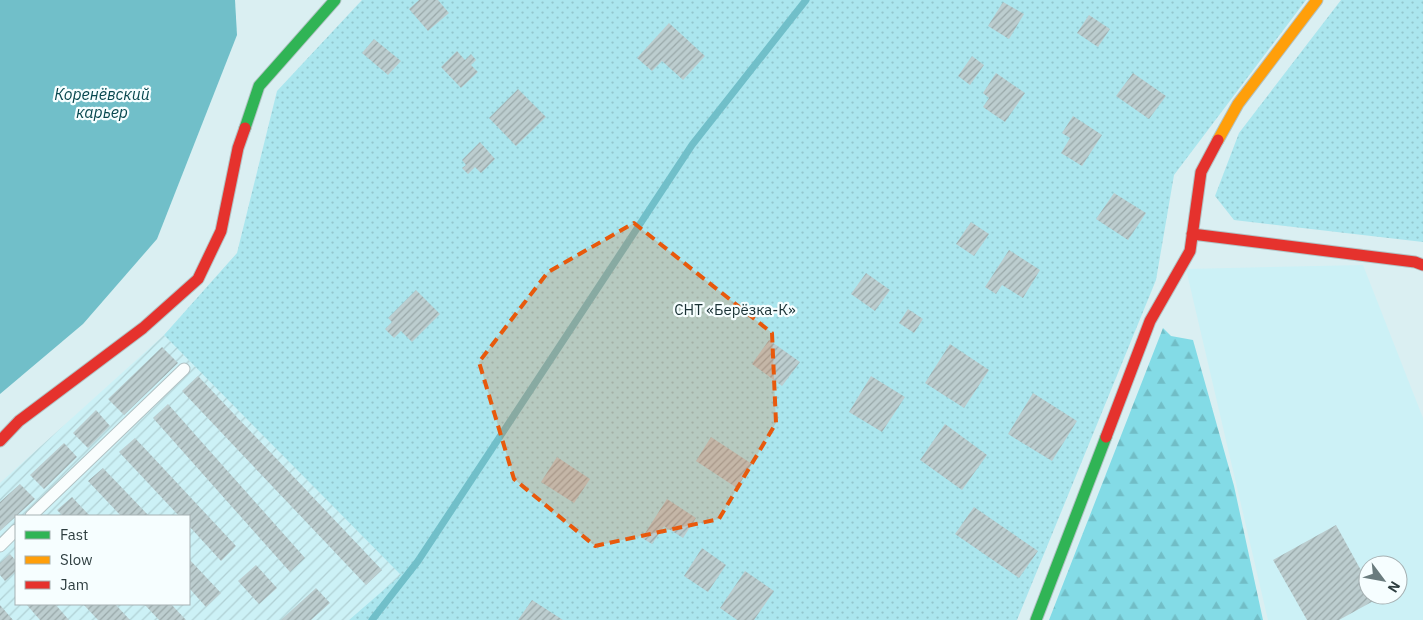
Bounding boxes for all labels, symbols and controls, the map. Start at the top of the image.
water label: Коренёвский карьер [54,84,150,122]
park label: СНТ «Берёзка-К» [674,300,796,319]
legend [15,515,190,605]
text: Fast [60,525,88,544]
text: Slow [60,550,93,569]
north arrow [1358,555,1408,605]
text: Jam [60,575,89,594]
text: N [1384,578,1404,596]

